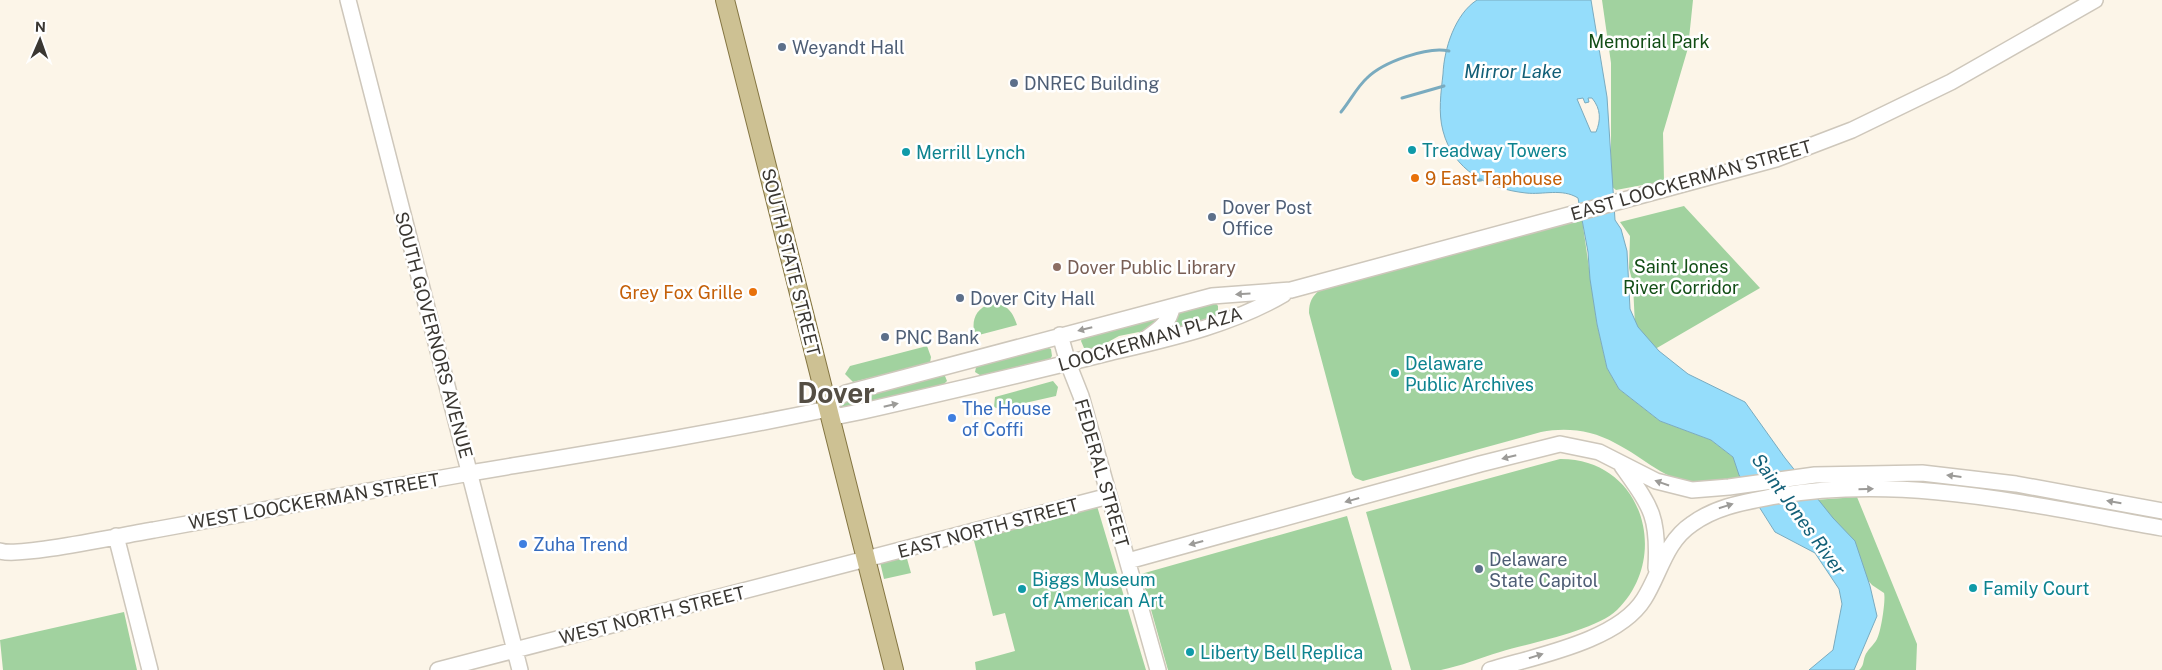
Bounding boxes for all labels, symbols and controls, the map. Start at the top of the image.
north arrow [15,15,65,65]
text: N [35,19,46,35]
park label: Memorial Park [1588,31,1710,52]
place label: Weyandt Hall [792,37,905,58]
marker: Weyandt Hall [776,41,788,53]
water label: Mirror Lake [1464,60,1562,82]
place label: DNREC Building [1024,73,1159,94]
marker: DNREC Building [1008,77,1020,89]
street label: EAST LOOCKERMAN STREET [1568,135,1814,224]
place label: Treadway Towers [1422,140,1567,161]
place label: Merrill Lynch [916,142,1025,163]
marker: Treadway Towers [1406,144,1418,156]
marker: Merrill Lynch [900,146,912,158]
street label: SOUTH STATE STREET [758,166,825,358]
place label: 9 East Taphouse [1425,168,1562,189]
marker: 9 East Taphouse [1409,172,1421,184]
place label: Dover Post Office [1222,197,1312,239]
street label: SOUTH GOVERNORS AVENUE [391,209,477,461]
marker: Dover Post Office [1206,211,1218,223]
park label: Saint Jones River Corridor [1623,256,1739,298]
place label: Dover Public Library [1067,257,1236,278]
marker: Dover Public Library [1051,261,1063,273]
place label: Grey Fox Grille [619,282,743,303]
marker: Grey Fox Grille [747,286,759,298]
place label: Dover City Hall [970,288,1095,309]
one-way arrow [1235,291,1251,299]
marker: Dover City Hall [954,292,966,304]
street label: LOOCKERMAN PLAZA [1056,303,1245,375]
one-way arrow [1077,325,1092,333]
place label: PNC Bank [895,327,979,348]
marker: PNC Bank [879,331,891,343]
place label: Delaware Public Archives [1405,353,1534,395]
marker: Delaware Public Archives [1389,367,1401,379]
district label: Dover [797,376,875,409]
street label: FEDERAL STREET [1071,396,1133,550]
place label: The House of Coffi [962,398,1051,440]
one-way arrow [883,401,898,409]
marker: The House of Coffi [946,412,958,424]
water label: Saint Jones River [1748,449,1851,580]
one-way arrow [1502,453,1517,461]
street label: WEST LOOCKERMAN STREET [187,469,441,533]
one-way arrow [1945,472,1961,480]
one-way arrow [1654,479,1669,487]
one-way arrow [1858,485,1874,493]
street label: EAST NORTH STREET [895,494,1081,562]
one-way arrow [1345,496,1360,504]
one-way arrow [2106,498,2122,506]
one-way arrow [1719,502,1734,510]
place label: Zuha Trend [533,534,628,555]
marker: Zuha Trend [517,538,529,550]
one-way arrow [1188,539,1203,547]
place label: Delaware State Capitol [1489,549,1598,591]
marker: Delaware State Capitol [1473,563,1485,575]
place label: Biggs Museum of American Art [1032,569,1164,611]
place label: Family Court [1983,578,2090,599]
street label: WEST NORTH STREET [557,582,747,648]
marker: Family Court [1967,582,1979,594]
marker: Biggs Museum of American Art [1016,583,1028,595]
place label: Liberty Bell Replica [1200,642,1363,663]
marker: Liberty Bell Replica [1184,646,1196,658]
one-way arrow [1529,651,1544,659]

